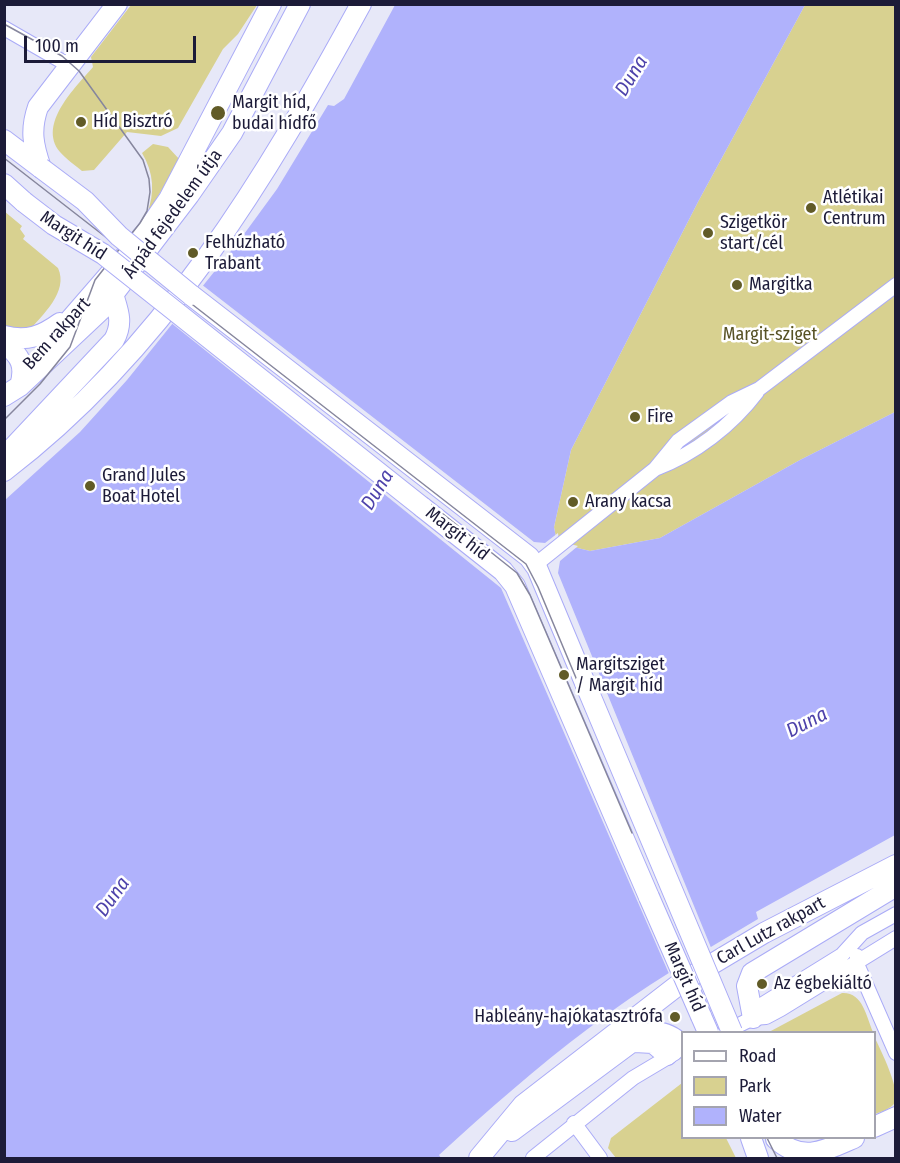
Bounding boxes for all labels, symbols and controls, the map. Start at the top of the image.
scale bar [27,24,200,62]
text: 100 m [35,35,79,57]
water label: Duna [610,51,654,101]
place label: Margit híd, budai hídfő [232,92,317,134]
marker: Margit híd, budai hídfő [209,104,227,122]
place label: Híd Bisztró [93,111,173,133]
marker: Híd Bisztró [74,115,88,129]
street label: Árpád fejedelem útja [119,145,227,283]
place label: Atlétikai Centrum [823,187,886,230]
marker: Atlétikai Centrum [804,201,818,215]
street label: Margit híd [36,207,110,265]
place label: Szigetkör start/cél [720,212,787,254]
marker: Szigetkör start/cél [701,226,715,240]
place label: Felhúzható Trabant [205,232,285,274]
marker: Felhúzható Trabant [186,246,200,260]
place label: Margitka [749,274,812,296]
marker: Margitka [730,278,744,292]
street label: Bem rakpart [19,293,95,375]
park label: Margit-sziget [723,324,817,346]
place label: Fire [647,406,674,428]
marker: Fire [628,410,642,424]
place label: Grand Jules Boat Hotel [102,465,186,508]
water label: Duna [356,465,400,515]
marker: Grand Jules Boat Hotel [83,479,97,493]
place label: Arany kacsa [585,491,672,513]
marker: Arany kacsa [566,495,580,509]
street label: Margit híd [421,503,493,565]
place label: Margitsziget / Margit híd [576,654,665,696]
marker: Margitsziget / Margit híd [557,668,571,682]
water label: Duna [782,703,832,743]
water label: Duna [91,873,135,921]
street label: Carl Lutz rakpart [713,892,829,970]
street label: Margit híd [659,939,709,1015]
place label: Az égbekiáltó [774,973,872,995]
marker: Az égbekiáltó [755,977,769,991]
place label: Hableány-hajókatasztrófa [474,1006,663,1028]
marker: Hableány-hajókatasztrófa [668,1010,682,1024]
legend [681,1031,876,1139]
text: Road [739,1045,776,1067]
text: Park [739,1075,771,1097]
text: Water [739,1105,782,1127]

